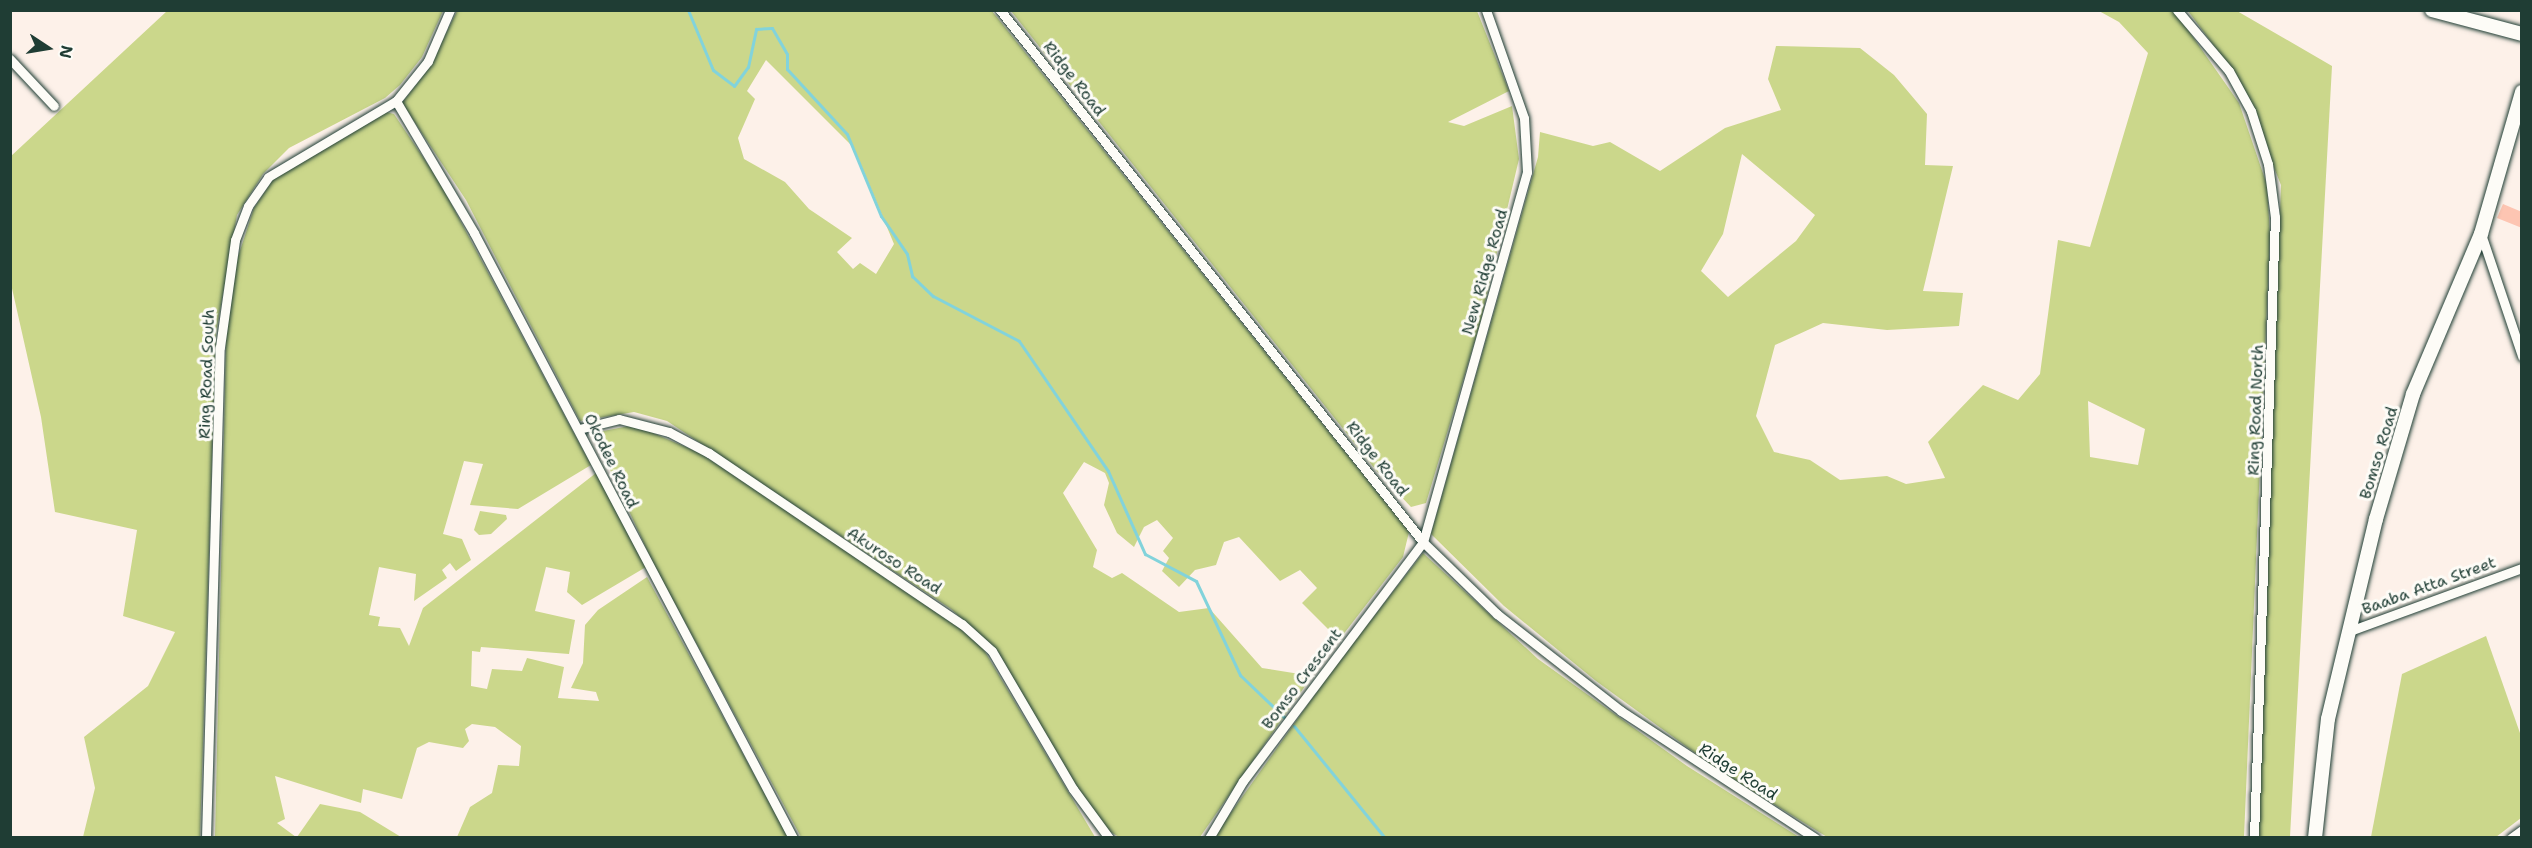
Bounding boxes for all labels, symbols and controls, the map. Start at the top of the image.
north arrow [18,18,78,78]
street label: Ridge Road [1039,38,1109,120]
text: N [55,43,78,60]
street label: New Ridge Road [1458,207,1512,337]
street label: Ring Road South [195,309,219,439]
street label: Ring Road North [2244,344,2268,476]
street label: Bomso Road [2356,404,2402,502]
street label: Okodee Road [580,410,642,512]
street label: Ridge Road [1342,418,1412,500]
street label: Akuroso Road [843,523,945,599]
street label: Baaba Atta Street [2359,553,2499,619]
street label: Bomso Crescent [1258,625,1346,733]
street label: Ridge Road [1695,740,1781,804]

